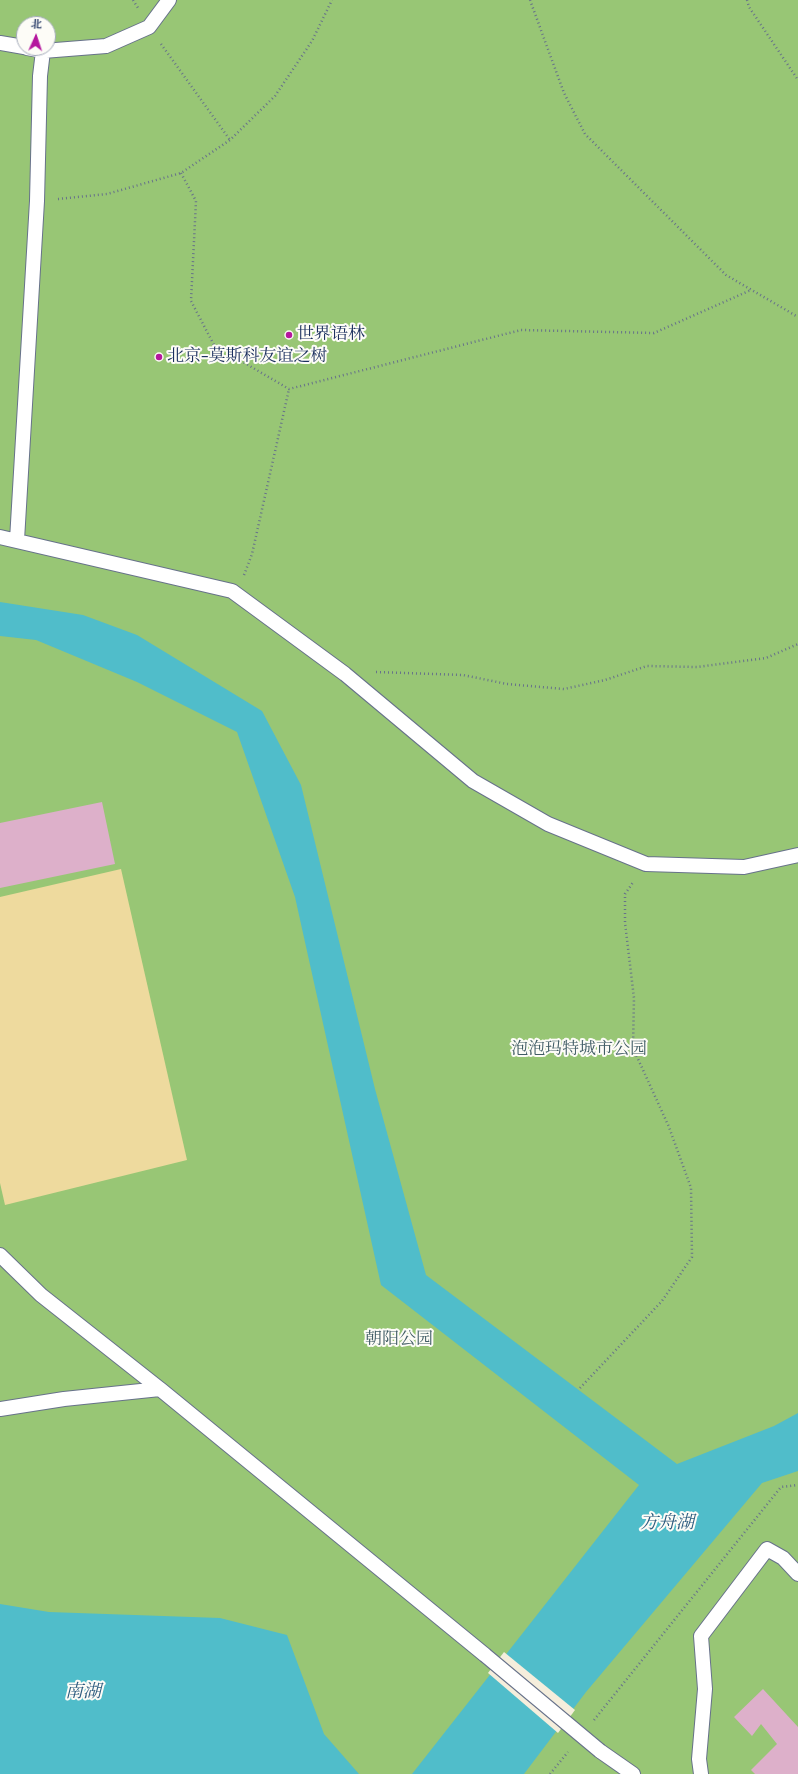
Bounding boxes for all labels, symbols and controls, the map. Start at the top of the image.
north arrow [16,16,56,56]
text: 北 [31,17,42,32]
place label: 世界语林 [297,325,365,345]
marker: 世界语林 [284,330,294,340]
place label: 北京-莫斯科友谊之树 [167,347,328,367]
marker: 北京-莫斯科友谊之树 [154,352,164,362]
park label: 泡泡玛特城市公园 [511,1040,647,1060]
park label: 朝阳公园 [365,1330,433,1350]
water label: 方舟湖 [640,1513,694,1535]
water label: 南湖 [65,1682,101,1704]

